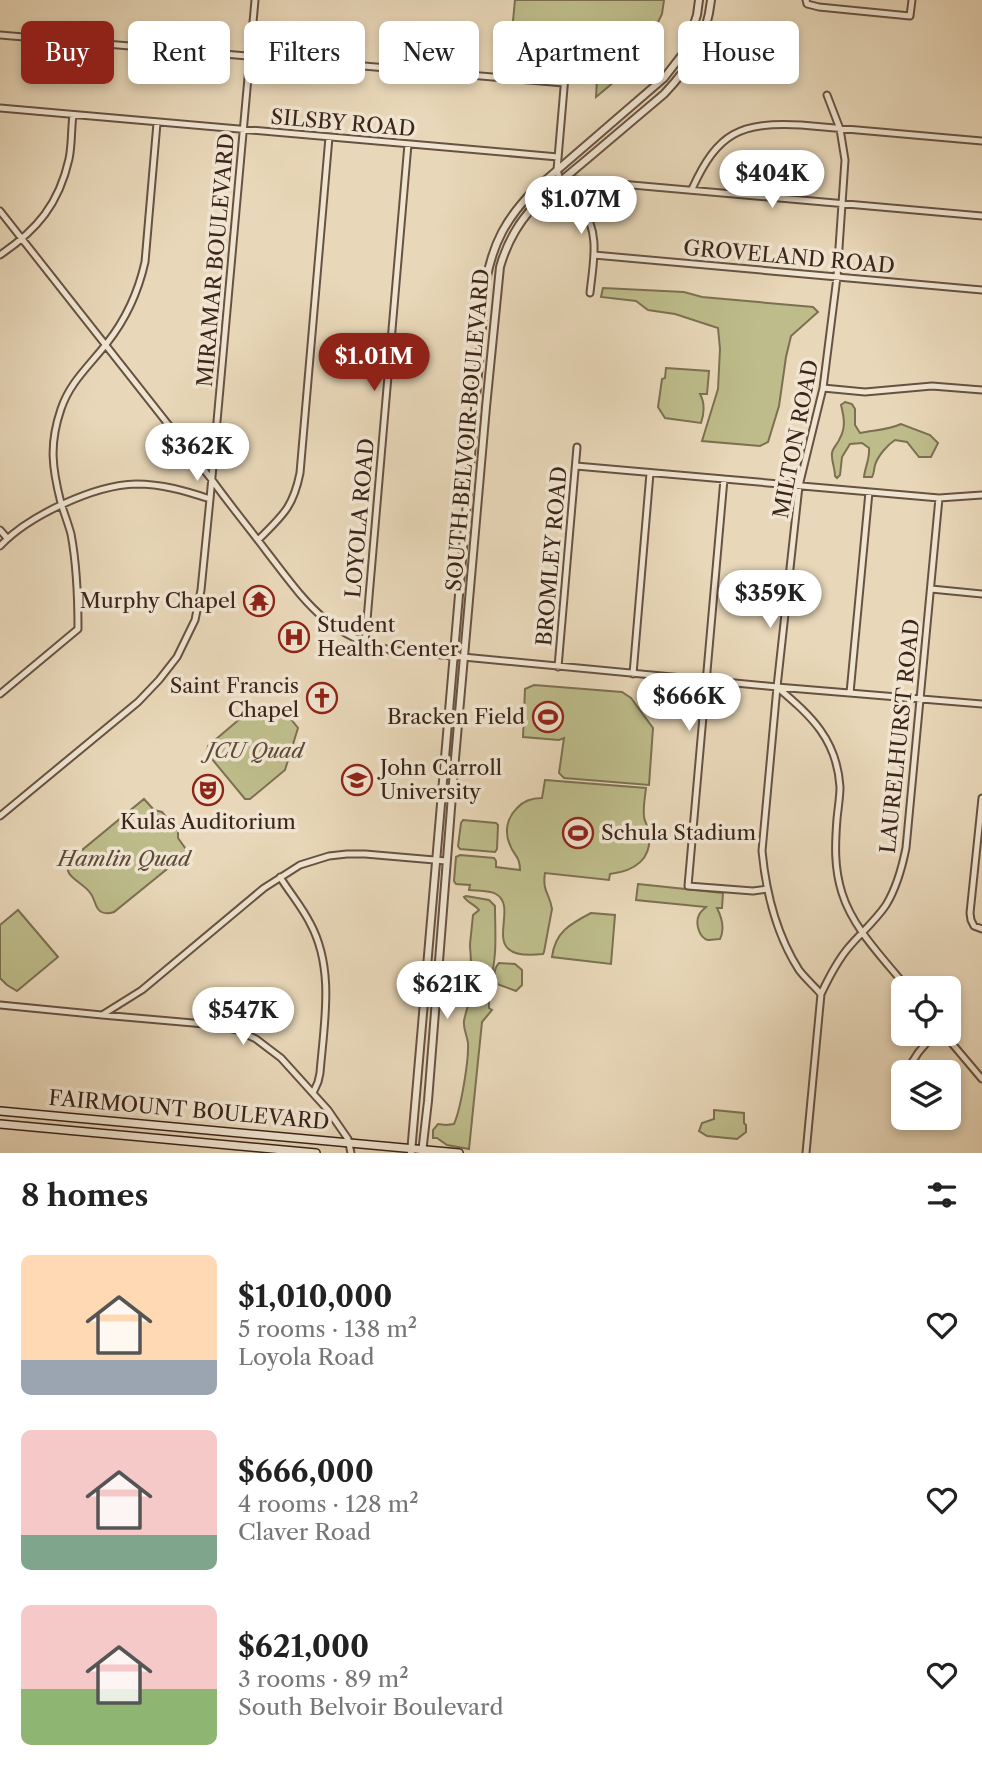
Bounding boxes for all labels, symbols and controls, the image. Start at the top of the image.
chip: Buy [21,21,114,84]
chip: Rent [128,21,230,84]
chip: Filters [244,21,365,84]
chip: New [379,21,479,84]
chip: Apartment [493,21,664,84]
chip: House [678,21,799,84]
street label: SILSBY ROAD [270,104,416,141]
street label: MIRAMAR BOULEVARD [192,132,239,388]
pin: $404K [723,150,821,210]
text: $404K [735,159,809,187]
pin: $1.07M [524,176,638,236]
text: $1.07M [541,185,621,213]
street label: GROVELAND ROAD [682,235,896,278]
street label: SOUTH BELVOIR BOULEVARD [441,267,494,592]
pin: $1.01M [317,334,431,393]
text: $1.01M [335,342,413,370]
street label: MILTON ROAD [768,357,823,520]
pin: $362K [148,424,246,483]
text: $362K [161,432,233,460]
street label: LOYOLA ROAD [340,437,379,599]
street label: BROMLEY ROAD [531,465,572,647]
pin: $359K [721,570,819,630]
text: $359K [735,579,805,607]
temple icon: Murphy Chapel [242,584,276,618]
place label: Murphy Chapel [80,588,236,613]
place label: Student Health Center [317,612,459,661]
street label: LAURELHURST ROAD [875,617,924,854]
hospital icon: Student Health Center [277,620,311,654]
place label: Saint Francis Chapel [170,673,299,722]
pin: $666K [640,674,738,733]
church icon: Saint Francis Chapel [305,681,339,715]
text: $666K [653,682,725,710]
sports icon: Bracken Field [531,700,565,734]
place label: Bracken Field [387,704,525,729]
park label: JCU Quad [200,738,306,763]
place label: John Carroll University [377,755,502,804]
school or university icon: John Carroll University [340,763,374,797]
theatre icon: Kulas Auditorium [191,773,225,807]
place label: Kulas Auditorium [120,809,296,834]
sports icon: Schula Stadium [561,816,595,850]
place label: Schula Stadium [601,820,757,845]
park label: Hamlin Quad [56,846,193,871]
pin: $621K [398,962,496,1021]
text: $621K [413,970,481,998]
map controls [891,976,961,1130]
button: locate [891,976,961,1046]
pin: $547K [194,988,292,1047]
text: $547K [208,996,278,1024]
button: layers [891,1060,961,1130]
street label: FAIRMOUNT BOULEVARD [48,1085,330,1134]
icon: filters [923,1176,961,1214]
text: 8 homes [21,1177,148,1214]
text: $1,010,000 [238,1278,392,1315]
icon: home [77,1283,161,1367]
icon: heart [923,1306,961,1344]
text: 5 rooms · 138 m² [238,1315,417,1343]
text: Loyola Road [238,1343,374,1371]
text: $666,000 [238,1453,374,1490]
icon: home [77,1458,161,1542]
icon: heart [923,1481,961,1519]
text: 4 rooms · 128 m² [238,1490,419,1518]
text: Claver Road [238,1518,371,1546]
text: $621,000 [238,1628,369,1665]
icon: home [77,1633,161,1717]
icon: heart [923,1656,961,1694]
text: 3 rooms · 89 m² [238,1665,409,1693]
text: South Belvoir Boulevard [238,1693,503,1721]

